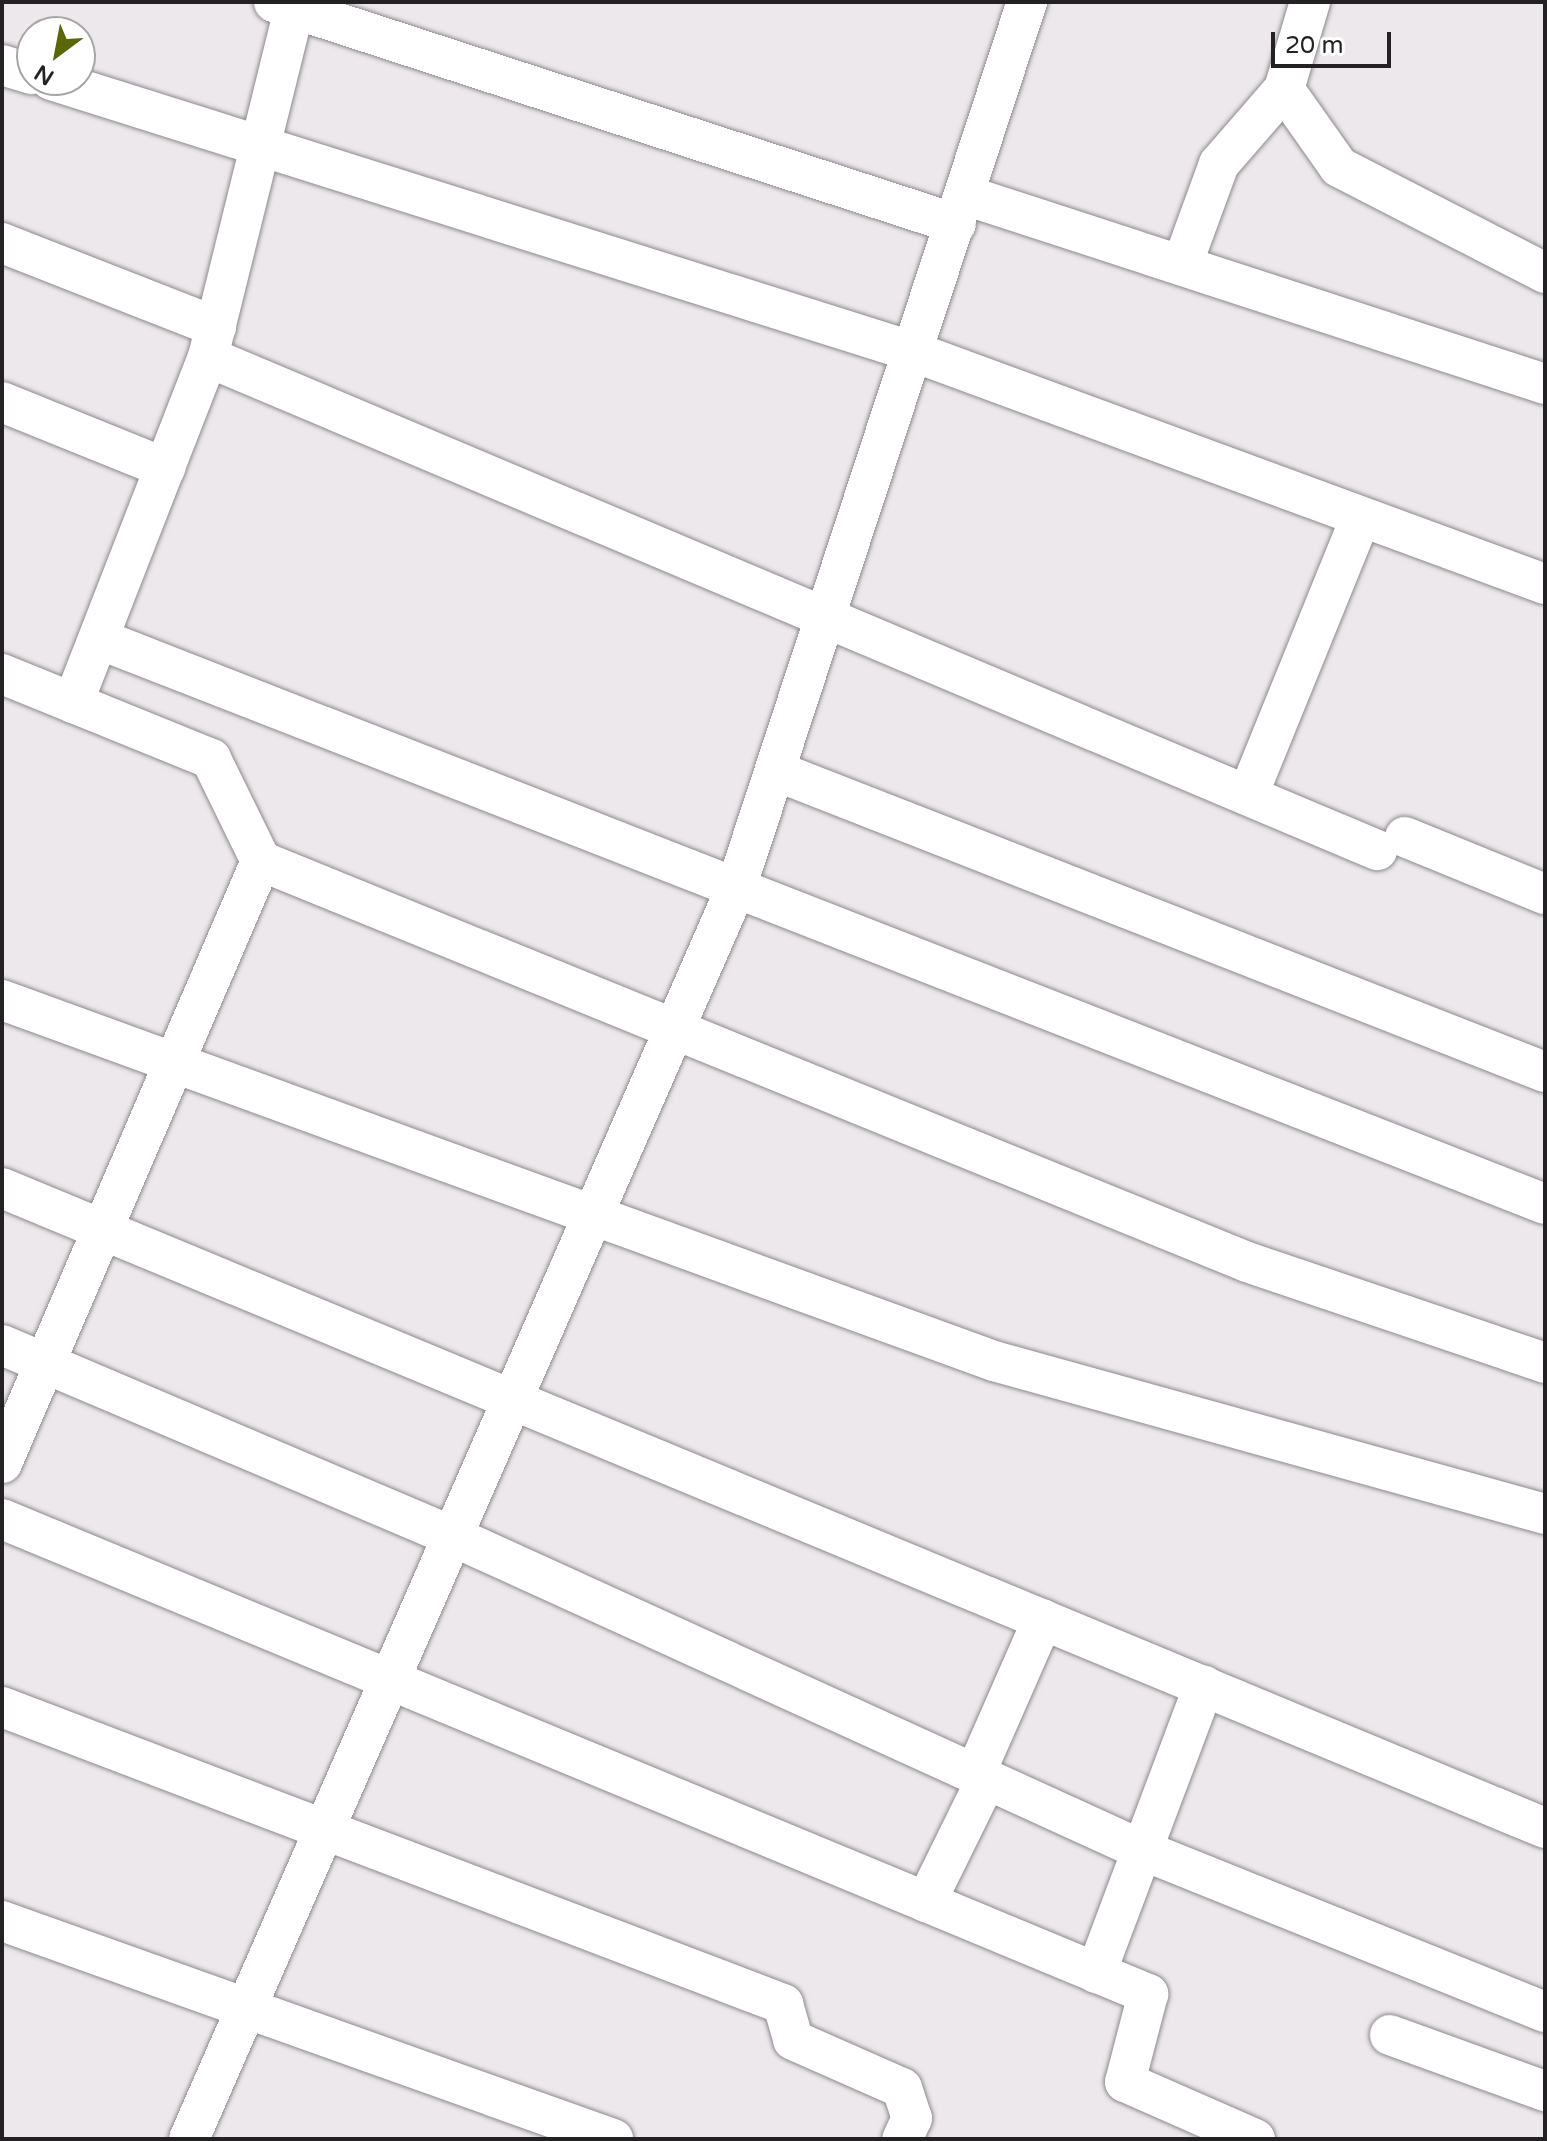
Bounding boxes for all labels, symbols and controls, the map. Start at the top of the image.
north arrow [16,16,96,96]
scale bar [1275,16,1395,66]
text: 20 m [1285,31,1343,60]
text: N [30,59,59,90]

